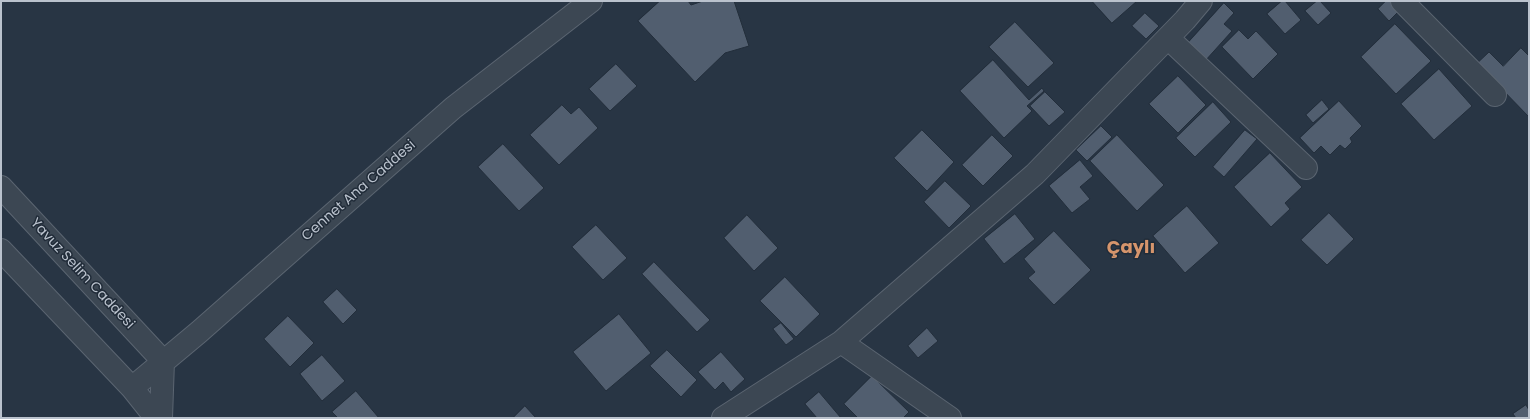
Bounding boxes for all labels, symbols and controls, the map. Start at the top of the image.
street label: Cennet Ana Caddesi [299,137,419,245]
street label: Yavuz Selim Caddesi [26,215,138,333]
district label: Çaylı [1107,237,1155,259]

